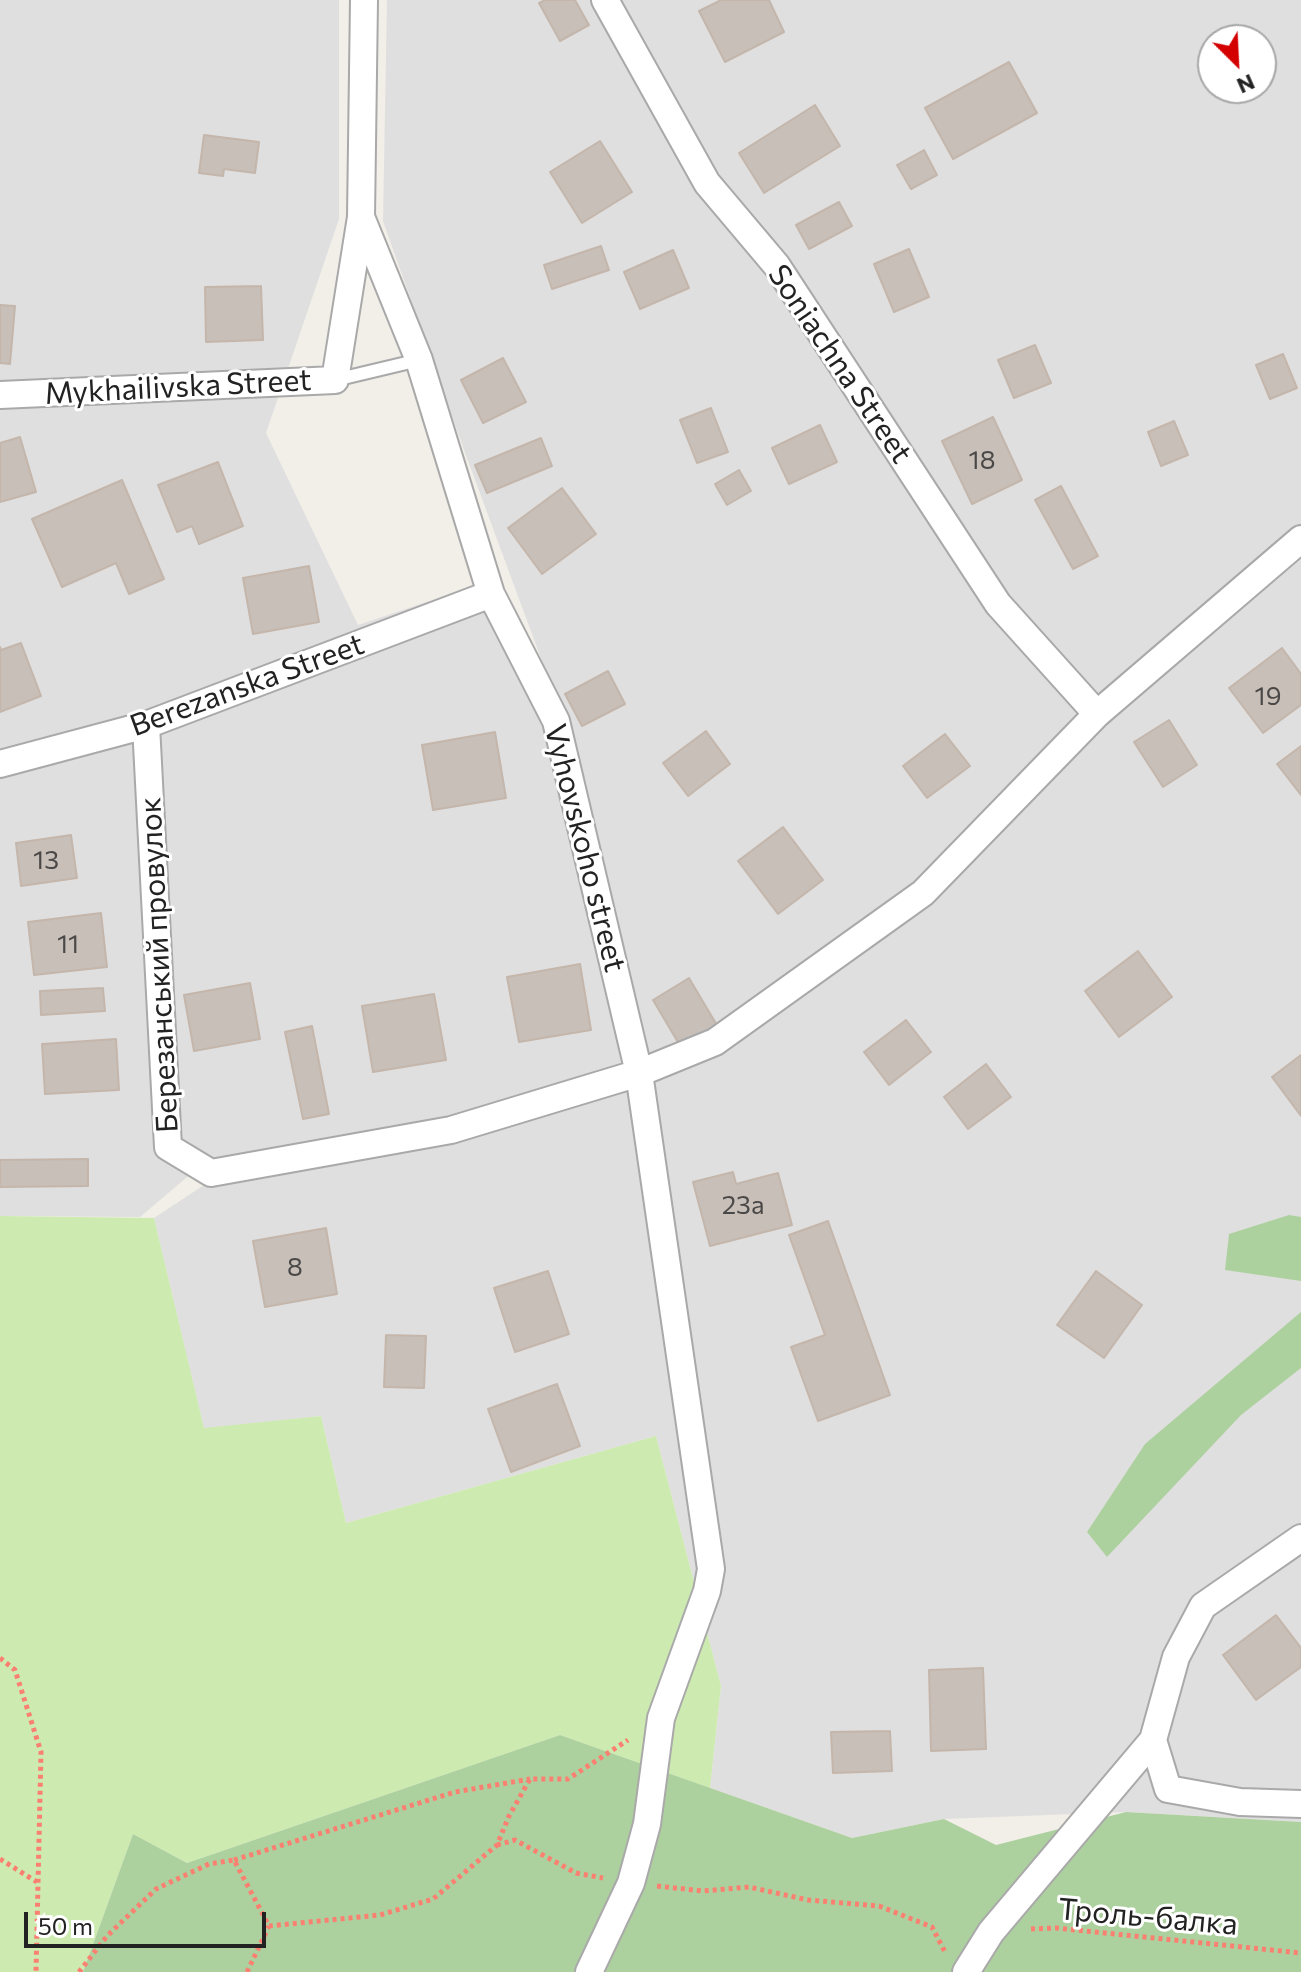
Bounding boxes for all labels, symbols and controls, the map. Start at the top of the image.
north arrow [1197,24,1277,104]
text: N [1233,69,1259,100]
street label: Soniachna Street [760,258,920,470]
street label: Mykhailivska Street [44,362,312,412]
house number: 18 [969,444,995,476]
street label: Berezanska Street [125,626,369,744]
house number: 19 [1255,680,1281,712]
street label: Vyhovskoho street [537,720,633,976]
street label: Березанський провулок [132,796,186,1134]
house number: 13 [33,844,59,876]
house number: 11 [57,928,79,960]
house number: 23а [722,1189,764,1221]
house number: 8 [287,1251,303,1283]
street label: Троль-балка [1057,1891,1239,1943]
scale bar [28,1896,270,1946]
text: 50 m [38,1911,93,1940]

